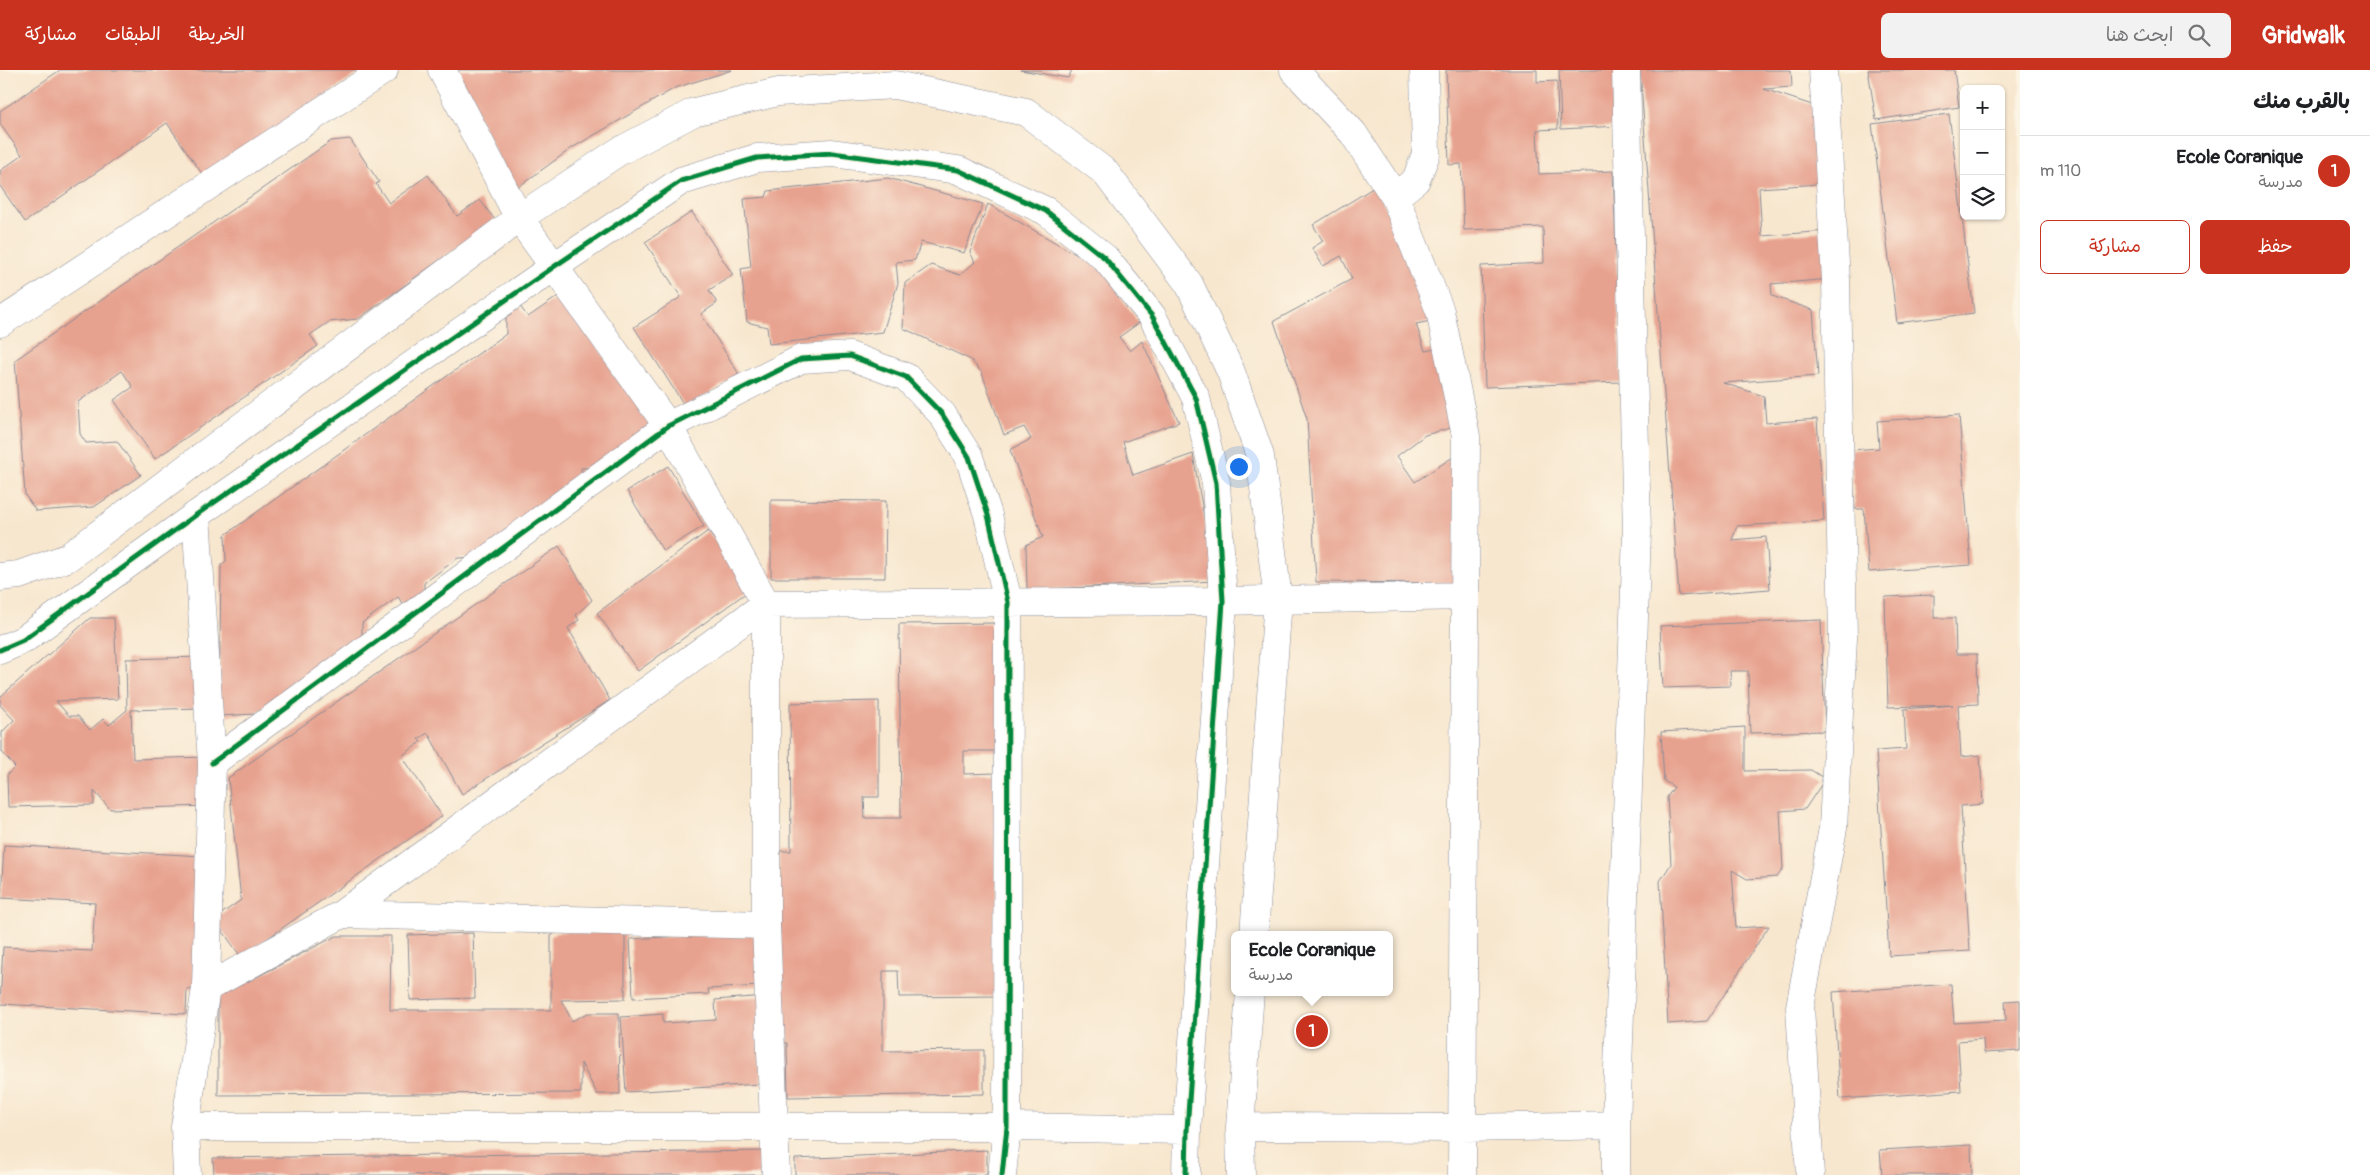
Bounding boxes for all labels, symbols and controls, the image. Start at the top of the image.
search box [1881,13,2231,58]
icon: search [2185,21,2213,49]
text: Gridwalk [2261,21,2345,50]
text: مشاركة [25,23,77,46]
text: الطبقات [105,23,161,46]
text: الخريطة [189,23,245,46]
text: ابحث هنا [2106,23,2173,47]
map controls [1960,85,2005,220]
button: + [1960,85,2005,130]
text: بالقرب منك [2253,88,2350,115]
button: − [1960,130,2005,175]
text: Ecole Coranique [2176,145,2303,169]
text: 110 m [2040,161,2081,181]
text: 1 [2331,161,2337,181]
text: مدرسة [2258,172,2303,192]
button: layers [1960,175,2005,220]
button: مشاركة [2040,220,2190,274]
button: حفظ [2200,220,2350,274]
your location [1226,454,1252,480]
popup [1231,931,1393,996]
text: Ecole Coranique [1249,938,1375,962]
text: مدرسة [1249,965,1293,985]
pin: 1 [1296,1012,1328,1050]

